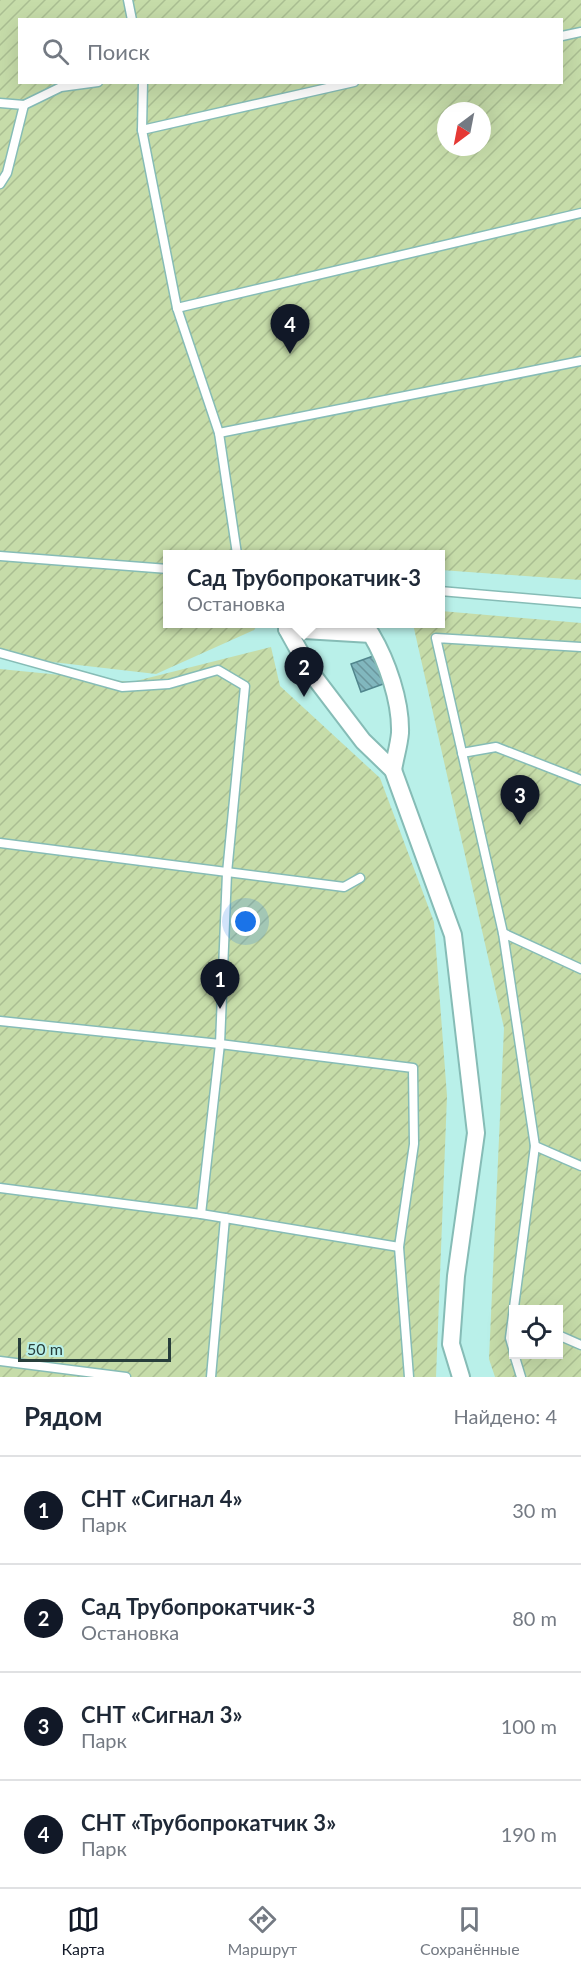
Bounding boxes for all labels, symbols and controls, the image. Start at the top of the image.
search box [18,18,563,84]
icon: search [39,35,72,68]
text: Поиск [87,38,150,65]
north arrow [437,102,491,156]
pin: 4 [270,304,310,354]
popup [163,550,445,628]
text: Сад Трубопрокатчик-3 [187,564,421,591]
text: Остановка [187,591,285,615]
pin: 2 [284,648,324,697]
pin: 3 [500,776,540,825]
your location [231,907,260,936]
pin: 1 [200,960,240,1009]
map controls [509,1305,563,1359]
button: locate [509,1305,563,1359]
scale bar [18,1335,171,1362]
text: 50 m [27,1339,63,1358]
text: Рядом [24,1400,102,1432]
text: Найдено: 4 [454,1404,557,1428]
text: СНТ «Сигнал 4» [81,1485,243,1512]
text: 1 [38,1498,49,1522]
text: 30 m [512,1498,557,1522]
text: Парк [81,1512,127,1536]
text: Сад Трубопрокатчик-3 [81,1593,315,1620]
text: 2 [38,1606,49,1630]
text: 80 m [512,1606,557,1630]
text: Остановка [81,1620,179,1644]
text: СНТ «Сигнал 3» [81,1701,243,1728]
text: 3 [38,1714,49,1738]
text: 100 m [501,1714,557,1738]
text: Парк [81,1728,127,1752]
text: СНТ «Трубопрокатчик 3» [81,1809,336,1836]
text: 4 [38,1822,49,1846]
text: 190 m [501,1822,557,1846]
text: Парк [81,1836,127,1860]
tab: Карта [61,1903,105,1958]
tab: Маршрут [227,1903,297,1958]
tab: Сохранённые [420,1903,520,1958]

